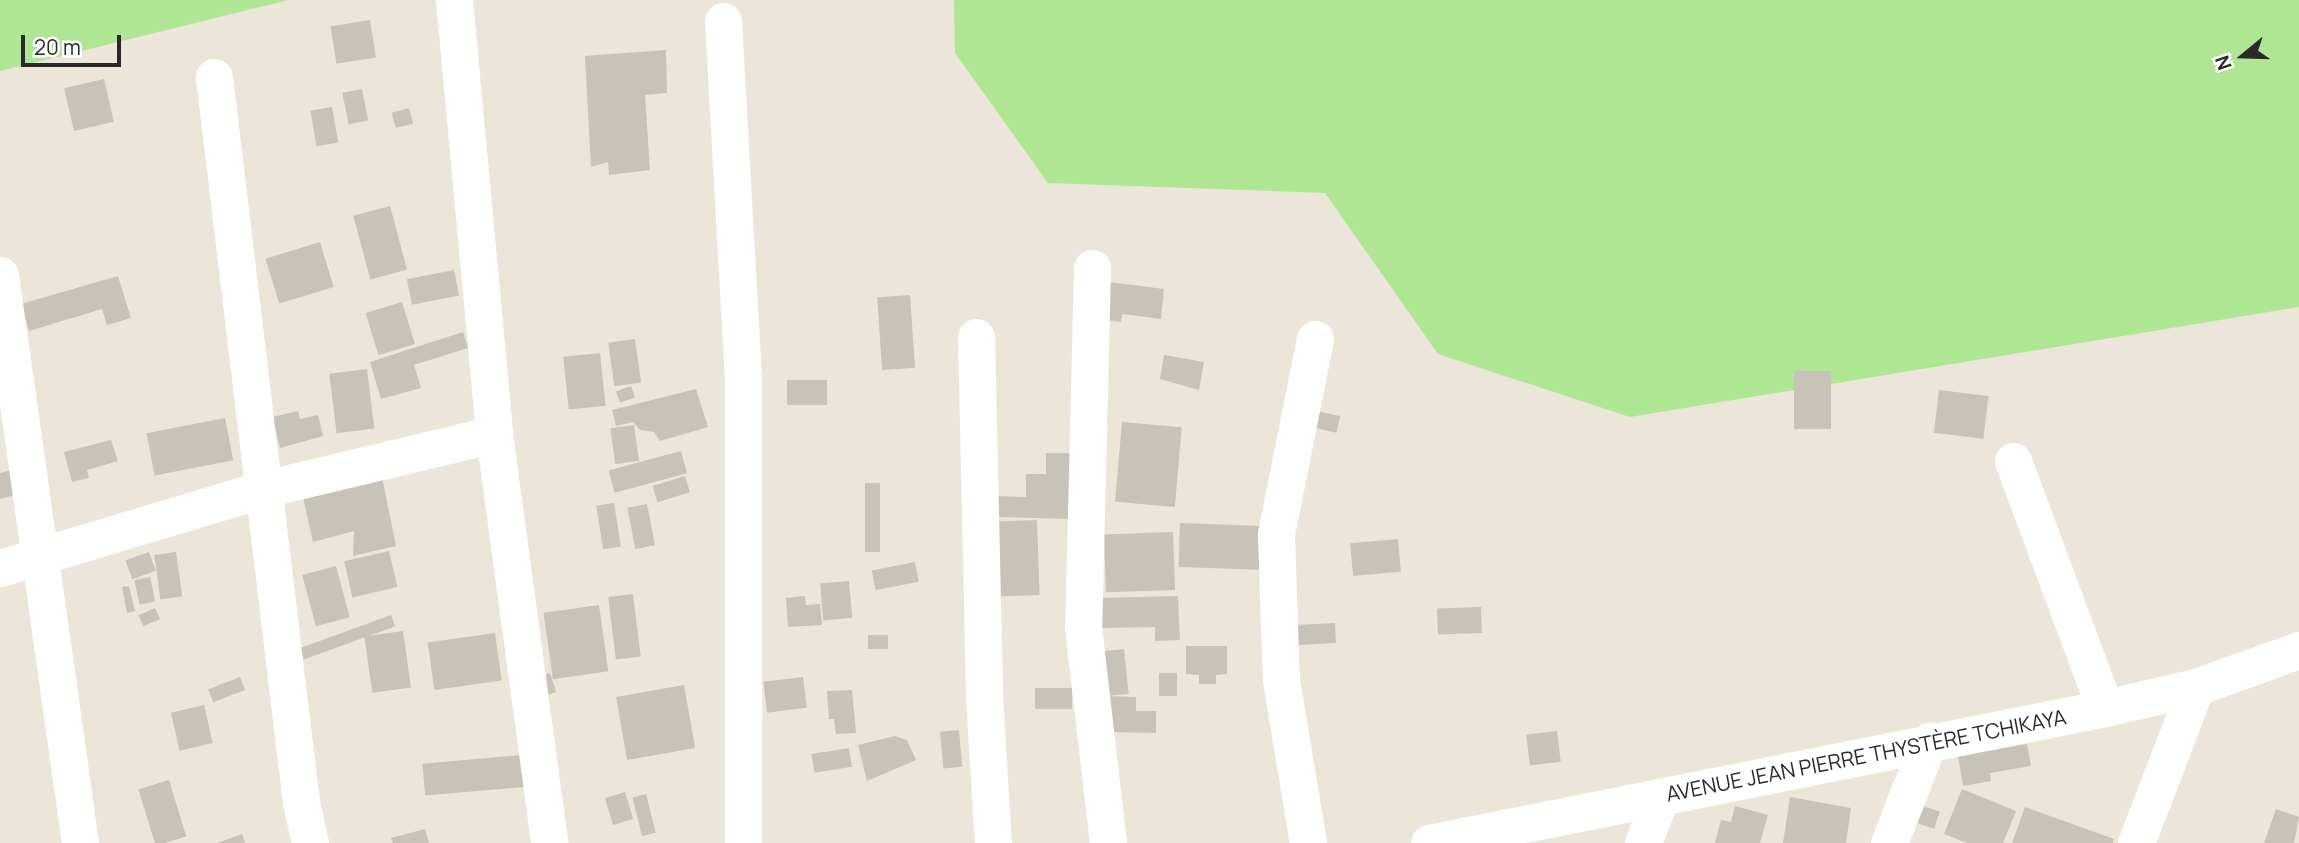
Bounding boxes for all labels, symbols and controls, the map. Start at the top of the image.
scale bar [24,21,124,65]
north arrow [2208,21,2278,91]
text: 20 m [34,33,81,61]
text: N [2209,52,2238,74]
street label: AVENUE JEAN PIERRE THYSTÈRE TCHIKAYA [1664,704,2068,806]

